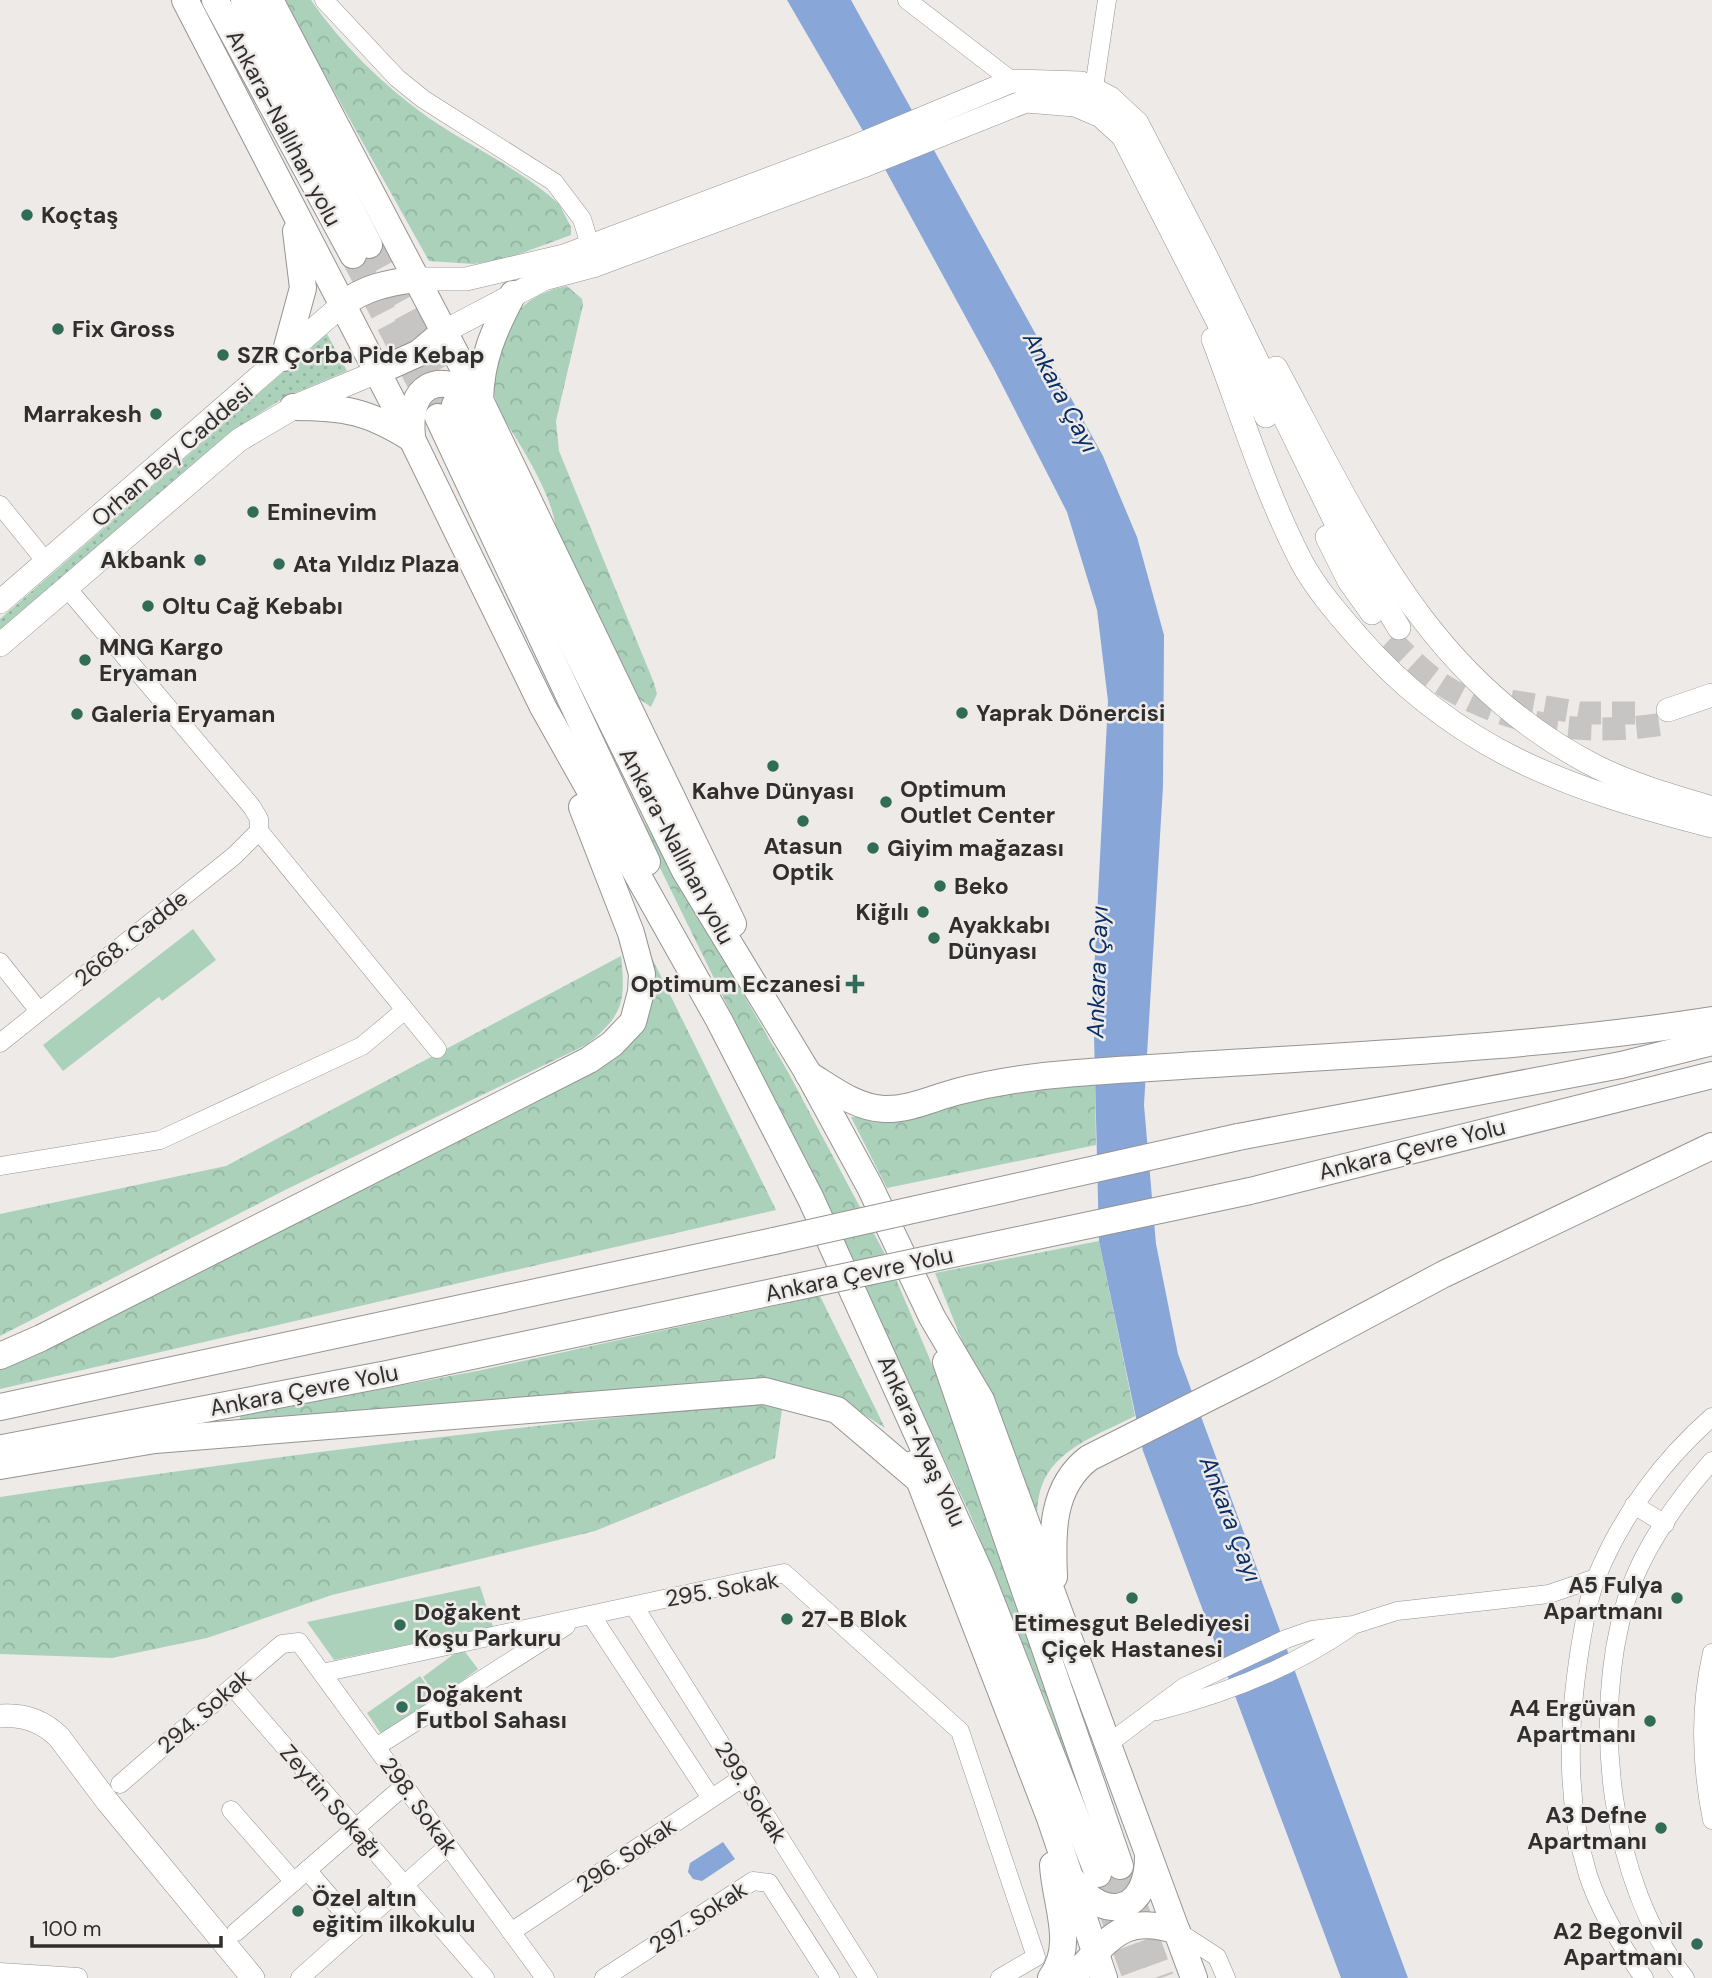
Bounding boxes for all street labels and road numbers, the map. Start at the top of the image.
street label: Ankara-Nallıhan yolu [219,25,349,231]
street label: Orhan Bey Caddesi [85,377,259,533]
street label: Ankara-Nallıhan yolu [612,743,742,949]
street label: 2668. Cadde [68,883,194,993]
street label: Ankara Çevre Yolu [1316,1111,1508,1187]
street label: Ankara Çevre Yolu [762,1239,956,1309]
street label: Ankara-Ayaş Yolu [871,1351,973,1531]
street label: Ankara Çevre Yolu [207,1357,401,1423]
street label: 295. Sokak [663,1564,782,1614]
street label: 294. Sokak [151,1662,257,1760]
street label: 299. Sokak [708,1736,794,1849]
street label: Zeytin Sokağı [274,1738,388,1864]
street label: 298. Sokak [373,1751,465,1861]
street label: 296. Sokak [570,1810,682,1899]
street label: 297. Sokak [643,1874,753,1960]

